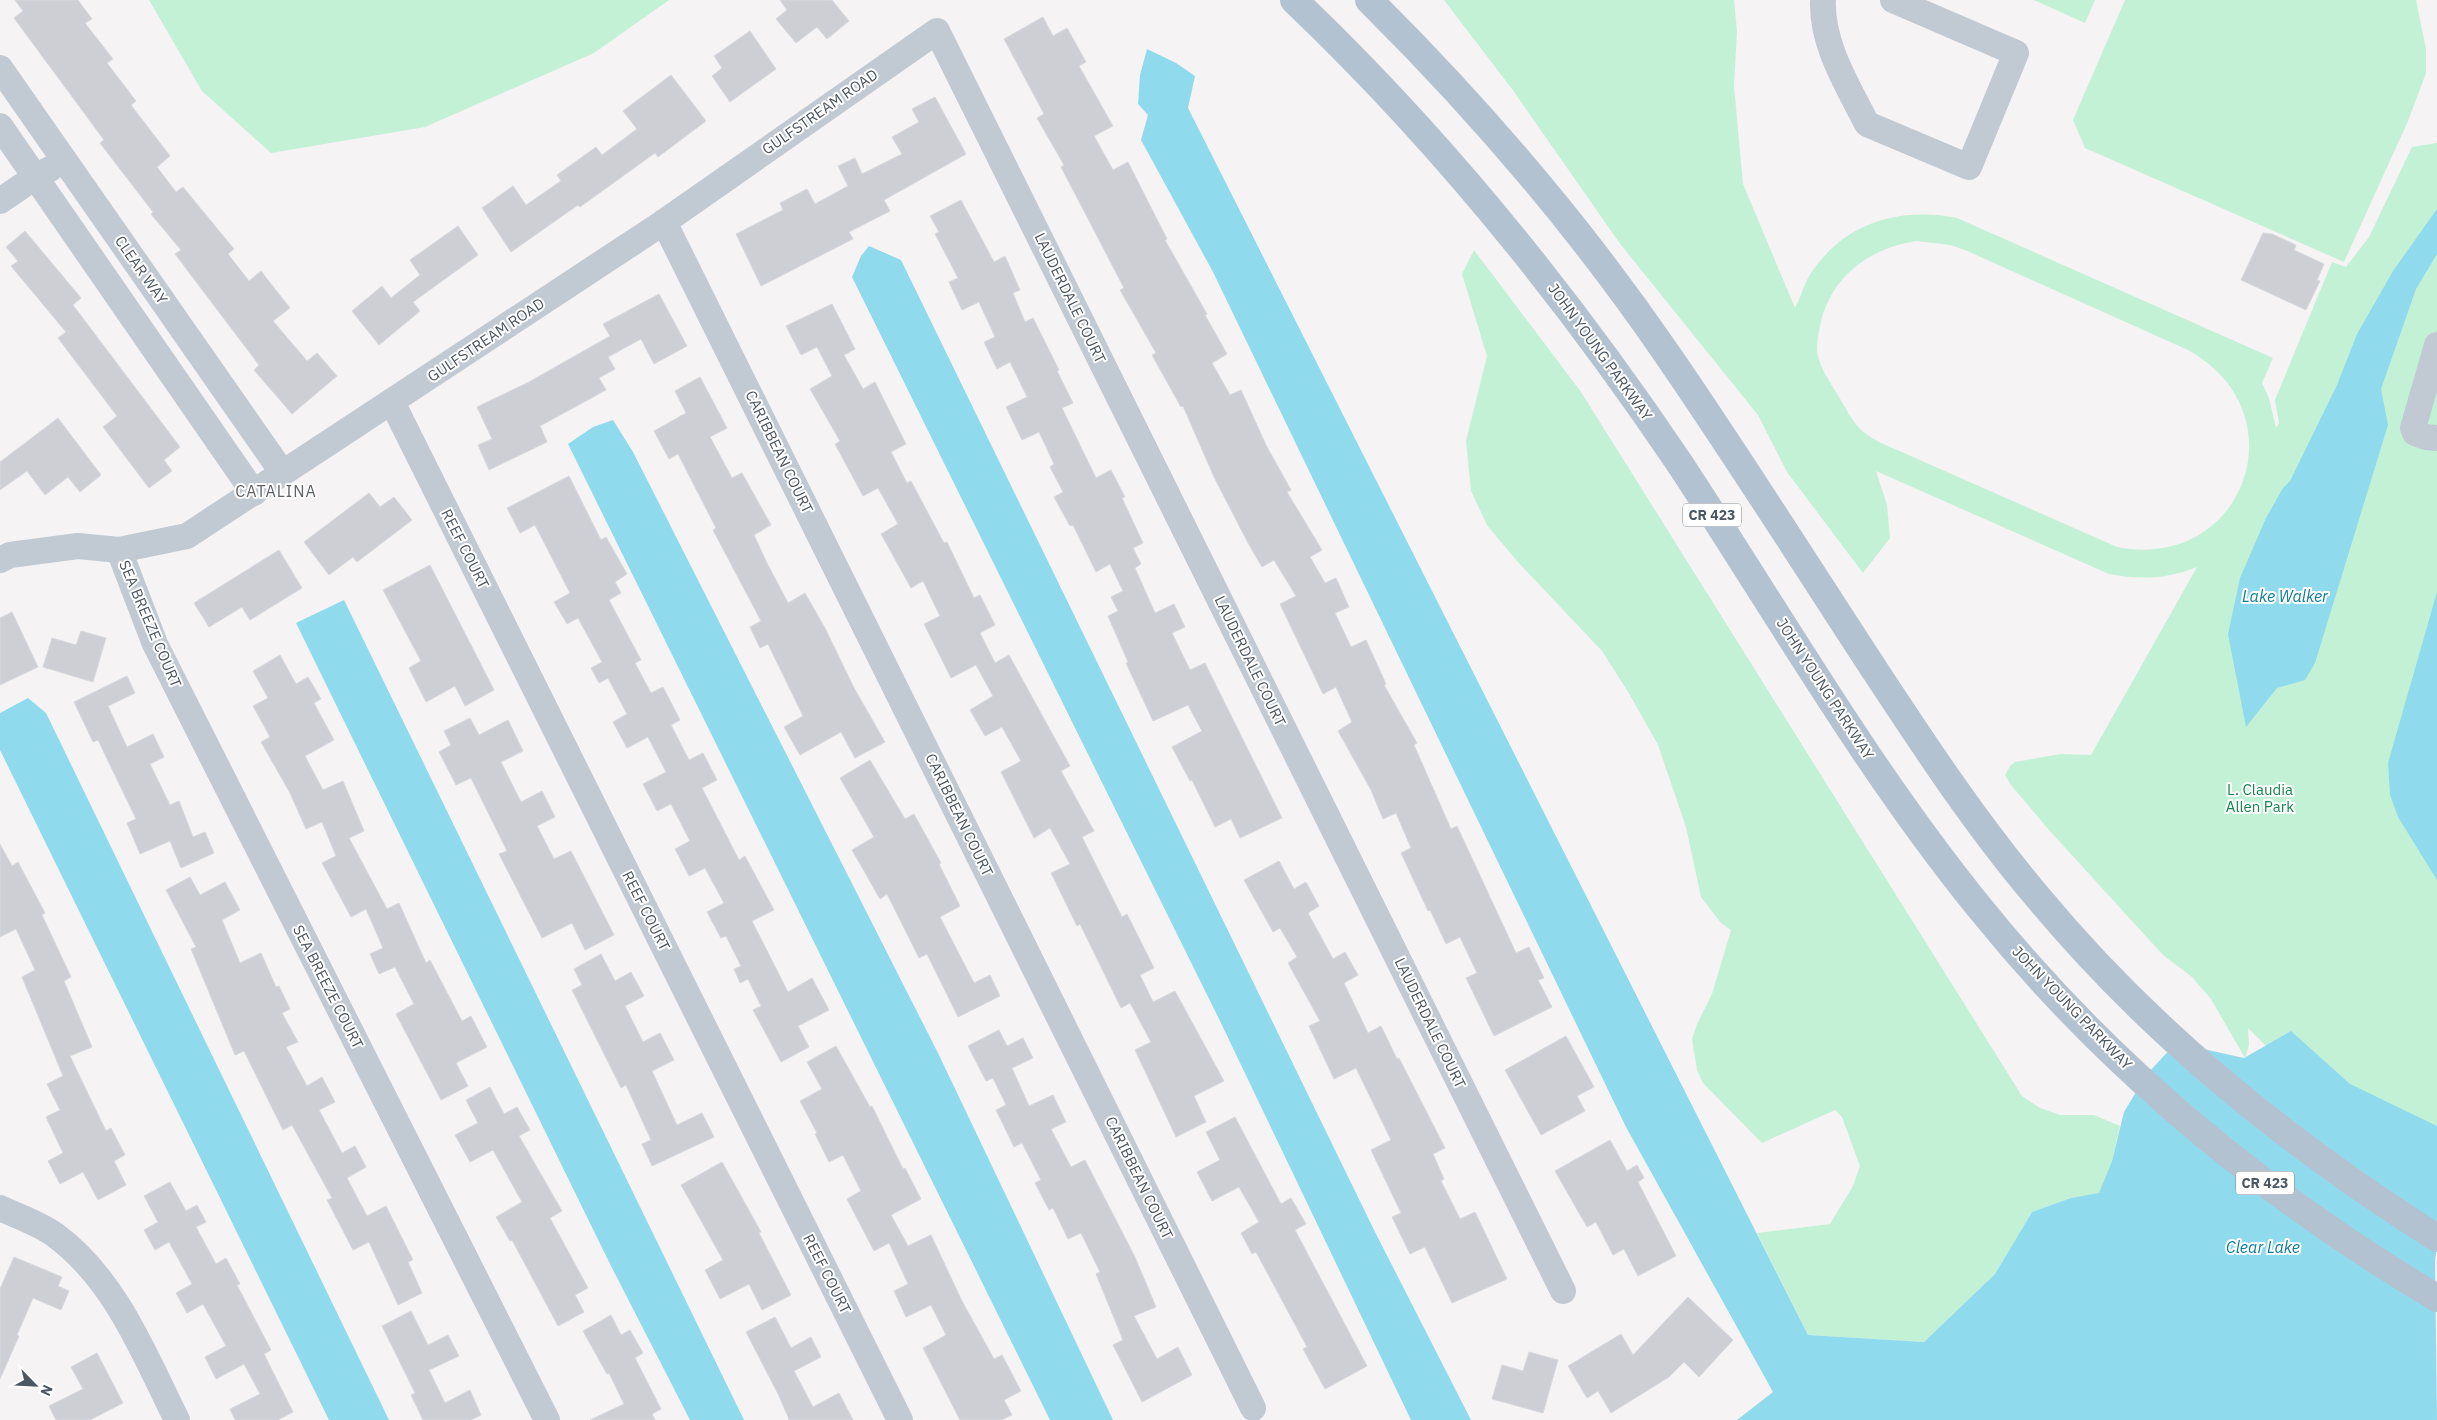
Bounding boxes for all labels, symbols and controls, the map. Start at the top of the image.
street label: GULFSTREAM ROAD [758,65,881,159]
street label: LAUDERDALE COURT [1031,229,1110,367]
street label: CLEAR WAY [111,232,172,308]
street label: JOHN YOUNG PARKWAY [1544,279,1657,424]
street label: GULFSTREAM ROAD [424,293,548,386]
street label: CARIBBEAN COURT [741,387,818,517]
district label: CATALINA [235,481,317,501]
road number: CR 423 [1683,504,1741,526]
street label: REEF COURT [437,506,494,592]
street label: SEA BREEZE COURT [115,557,186,691]
water label: Lake Walker [2242,586,2329,606]
street label: LAUDERDALE COURT [1211,592,1290,730]
street label: JOHN YOUNG PARKWAY [1773,614,1878,763]
street label: CARIBBEAN COURT [921,750,998,880]
park label: L. Claudia Allen Park [2226,780,2294,816]
street label: REEF COURT [618,868,675,954]
street label: SEA BREEZE COURT [289,922,368,1052]
street label: JOHN YOUNG PARKWAY [2008,942,2137,1074]
street label: LAUDERDALE COURT [1391,954,1470,1092]
street label: CARIBBEAN COURT [1101,1113,1178,1243]
road number: CR 423 [2236,1172,2294,1194]
street label: REEF COURT [799,1231,856,1317]
water label: Clear Lake [2226,1237,2300,1257]
north arrow [10,1360,60,1410]
text: N [37,1382,57,1399]

